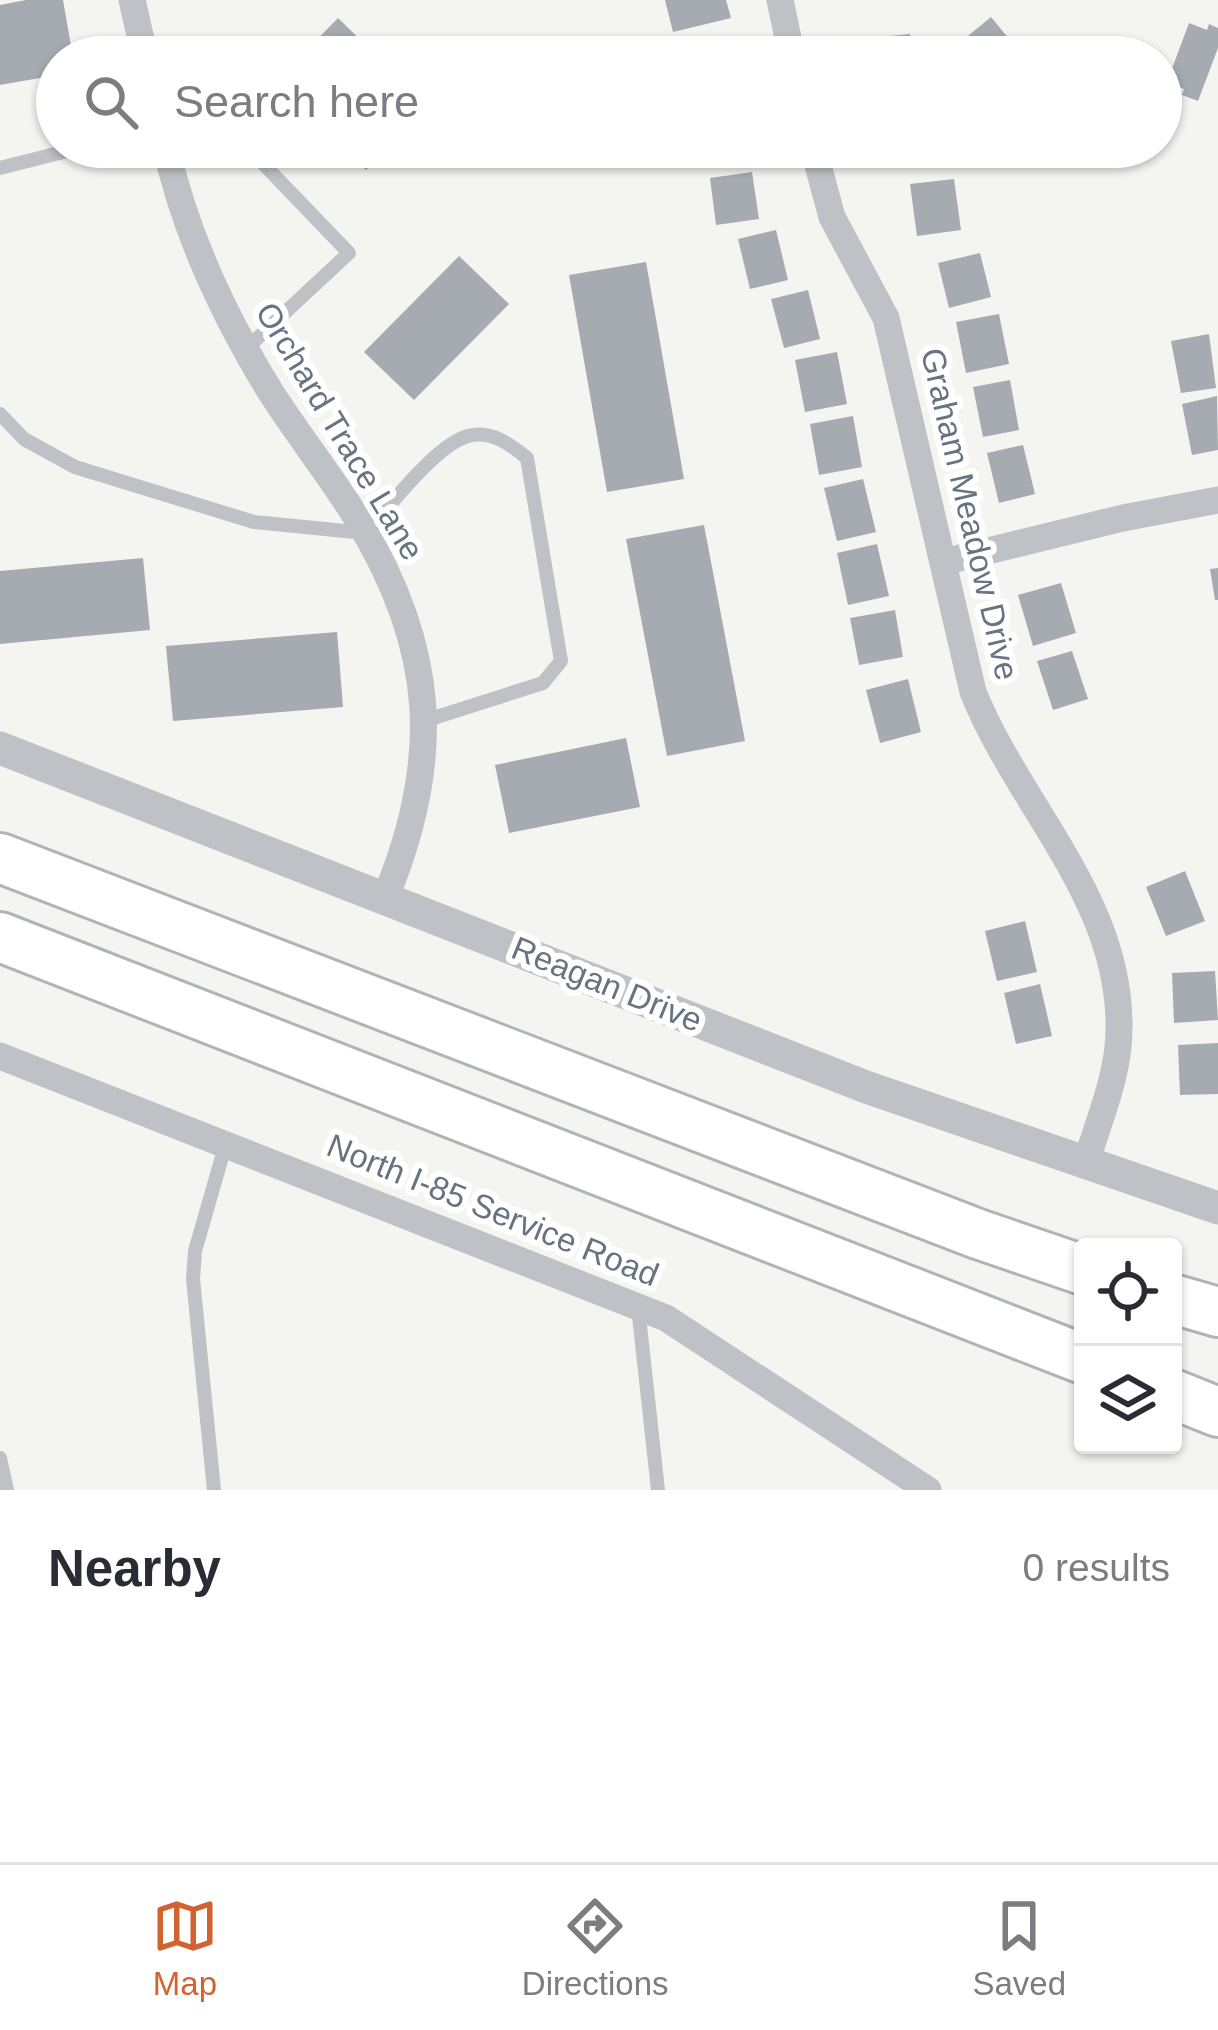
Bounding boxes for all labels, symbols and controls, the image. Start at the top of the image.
search box [36,36,1182,168]
icon: search [78,69,144,135]
text: Search here [174,76,419,127]
street label: Orchard Trace Lane [249,296,431,566]
street label: Graham Meadow Drive [914,345,1026,683]
street label: Reagan Drive [507,929,707,1039]
street label: North I-85 Service Road [322,1127,664,1293]
map controls [1074,1238,1182,1454]
button: locate [1074,1238,1182,1346]
button: layers [1074,1346,1182,1454]
text: Nearby [48,1540,221,1597]
text: 0 results [1023,1546,1170,1589]
tab: Map [152,1893,218,2003]
tab: Directions [522,1893,669,2003]
tab: Saved [972,1893,1066,2003]

